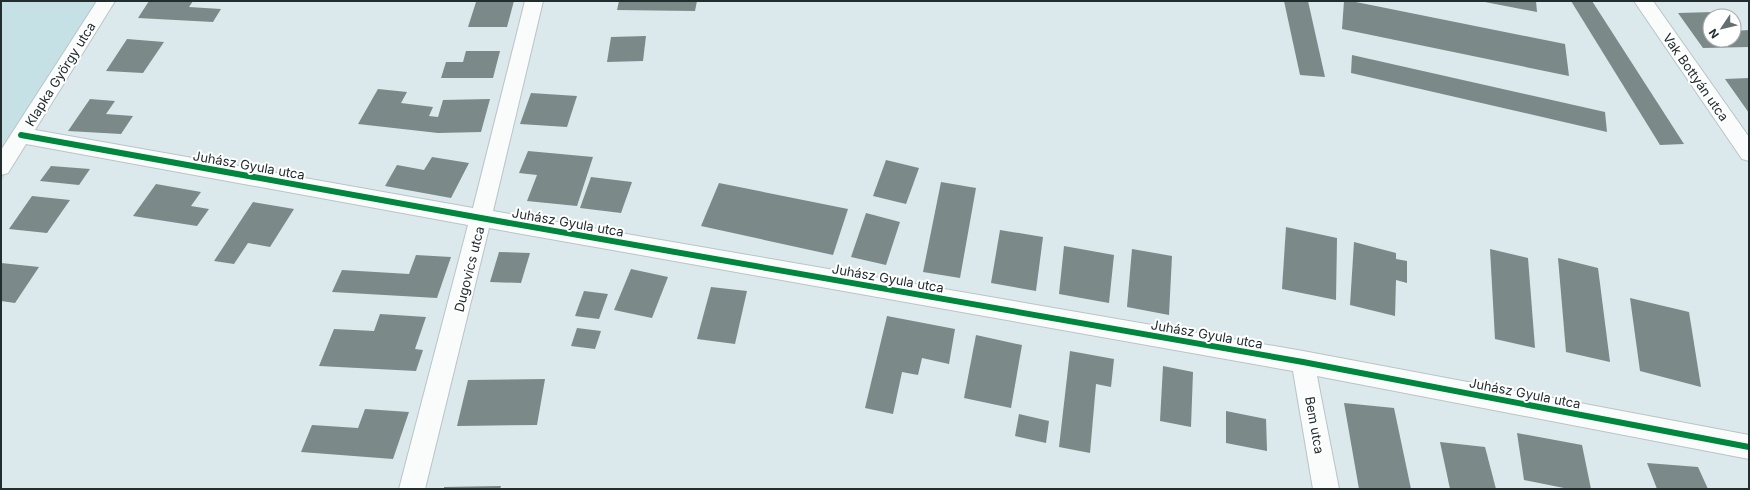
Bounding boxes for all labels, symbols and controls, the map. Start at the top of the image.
north arrow [1702,8,1742,48]
street label: Klapka György utca [21,19,99,129]
text: N [1706,26,1722,41]
street label: Vak Bottyán utca [1660,30,1732,124]
street label: Juhász Gyula utca [192,147,306,183]
street label: Juhász Gyula utca [511,204,625,240]
street label: Dugovics utca [451,225,487,313]
street label: Juhász Gyula utca [831,260,945,296]
street label: Juhász Gyula utca [1150,316,1264,352]
street label: Juhász Gyula utca [1468,374,1582,412]
street label: Bem utca [1302,395,1328,455]

